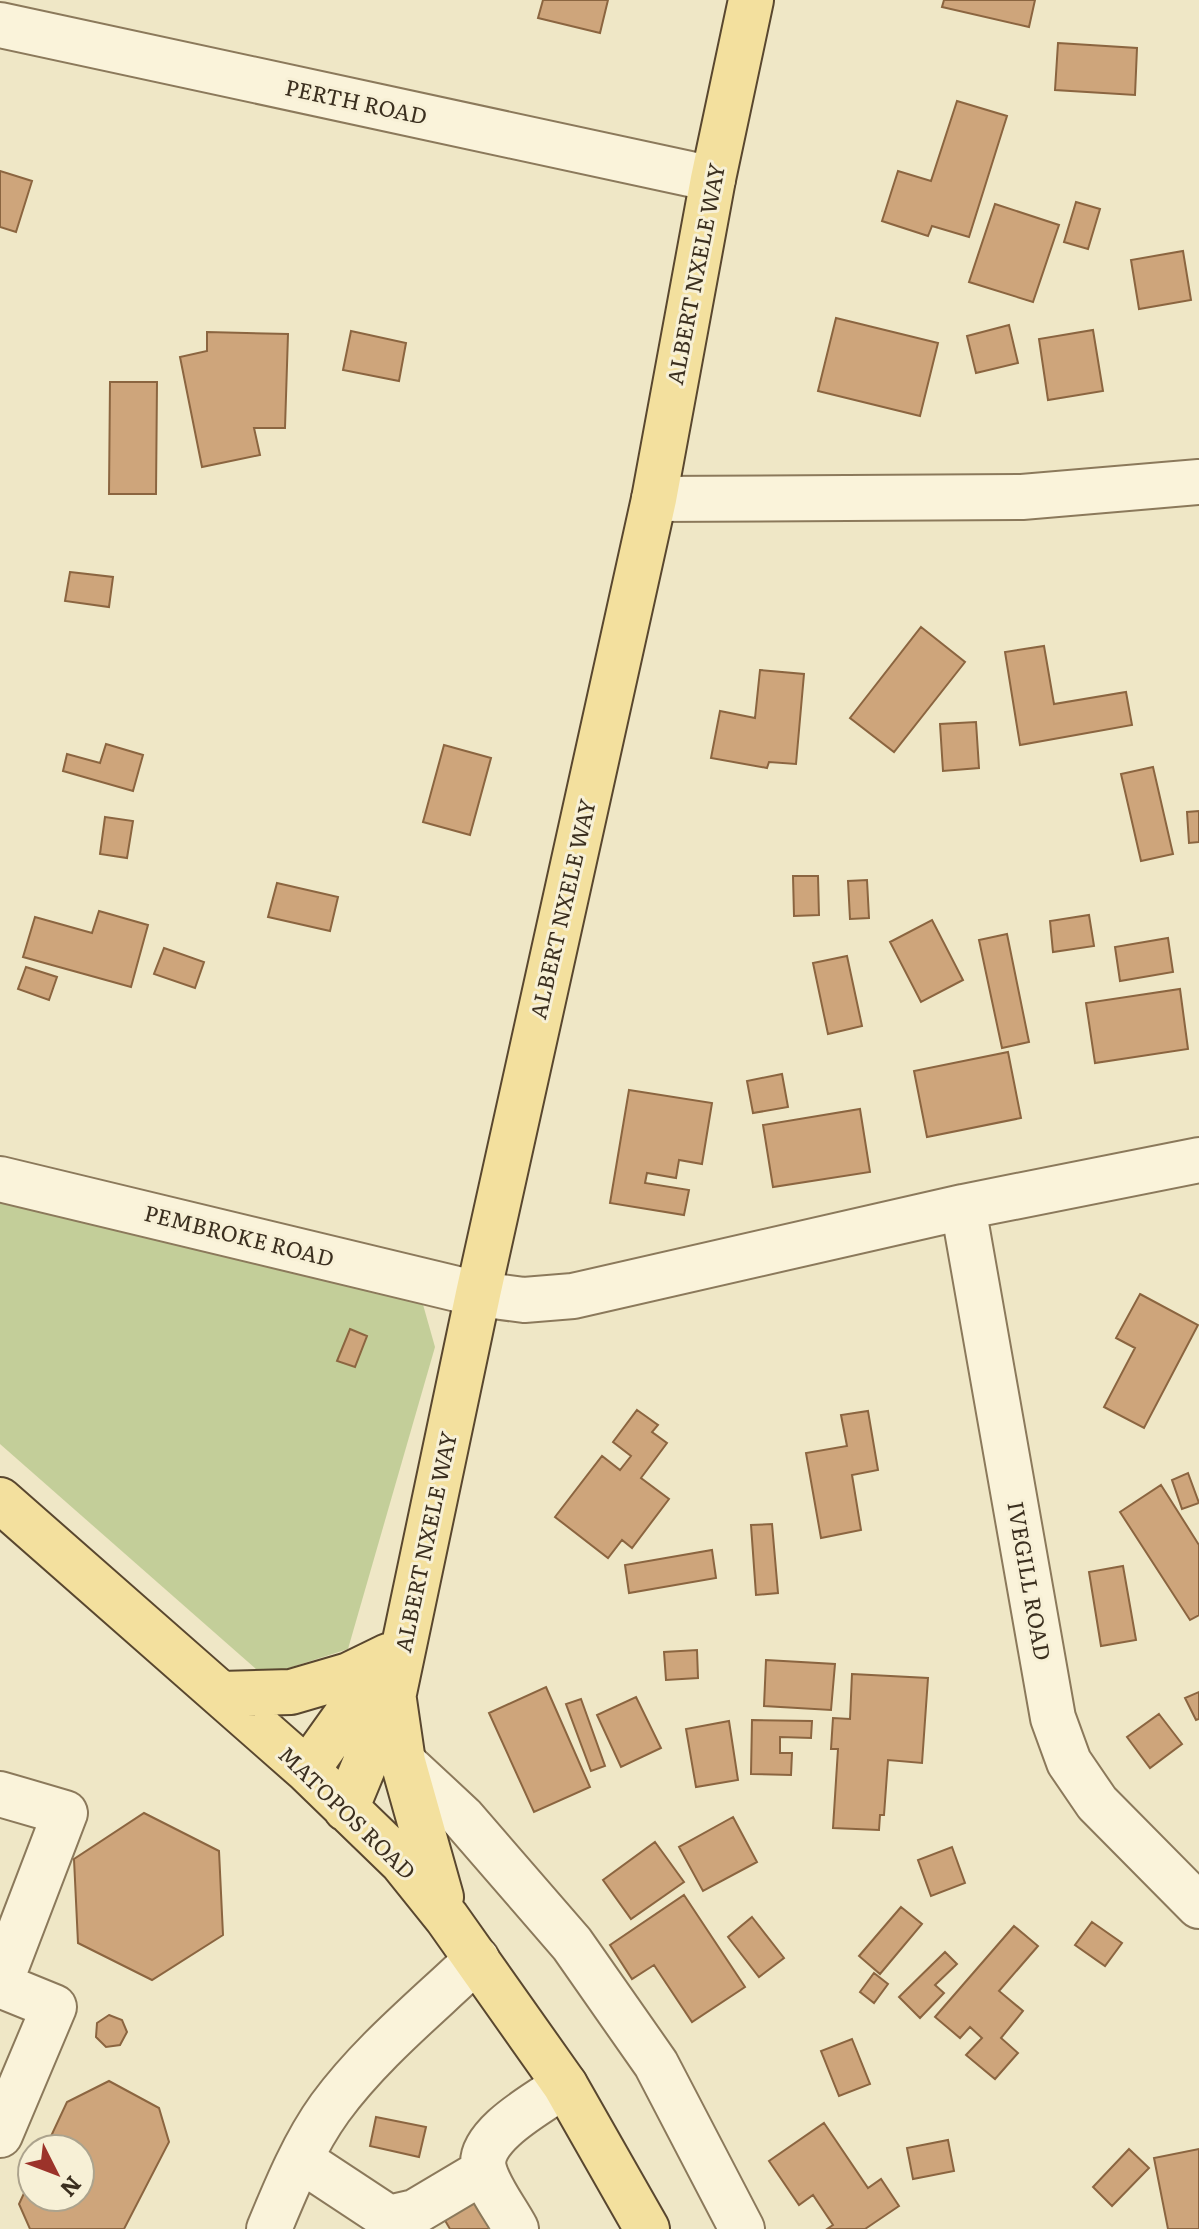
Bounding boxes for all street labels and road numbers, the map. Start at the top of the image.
street label: PERTH ROAD [282,69,430,132]
street label: ALBERT NXELE WAY [657,160,732,387]
street label: ALBERT NXELE WAY [520,795,603,1022]
street label: PEMBROKE ROAD [141,1195,338,1274]
street label: ALBERT NXELE WAY [385,1428,464,1655]
street label: IVEGILL ROAD [1000,1499,1061,1663]
street label: MATOPOS ROAD [272,1738,424,1886]

